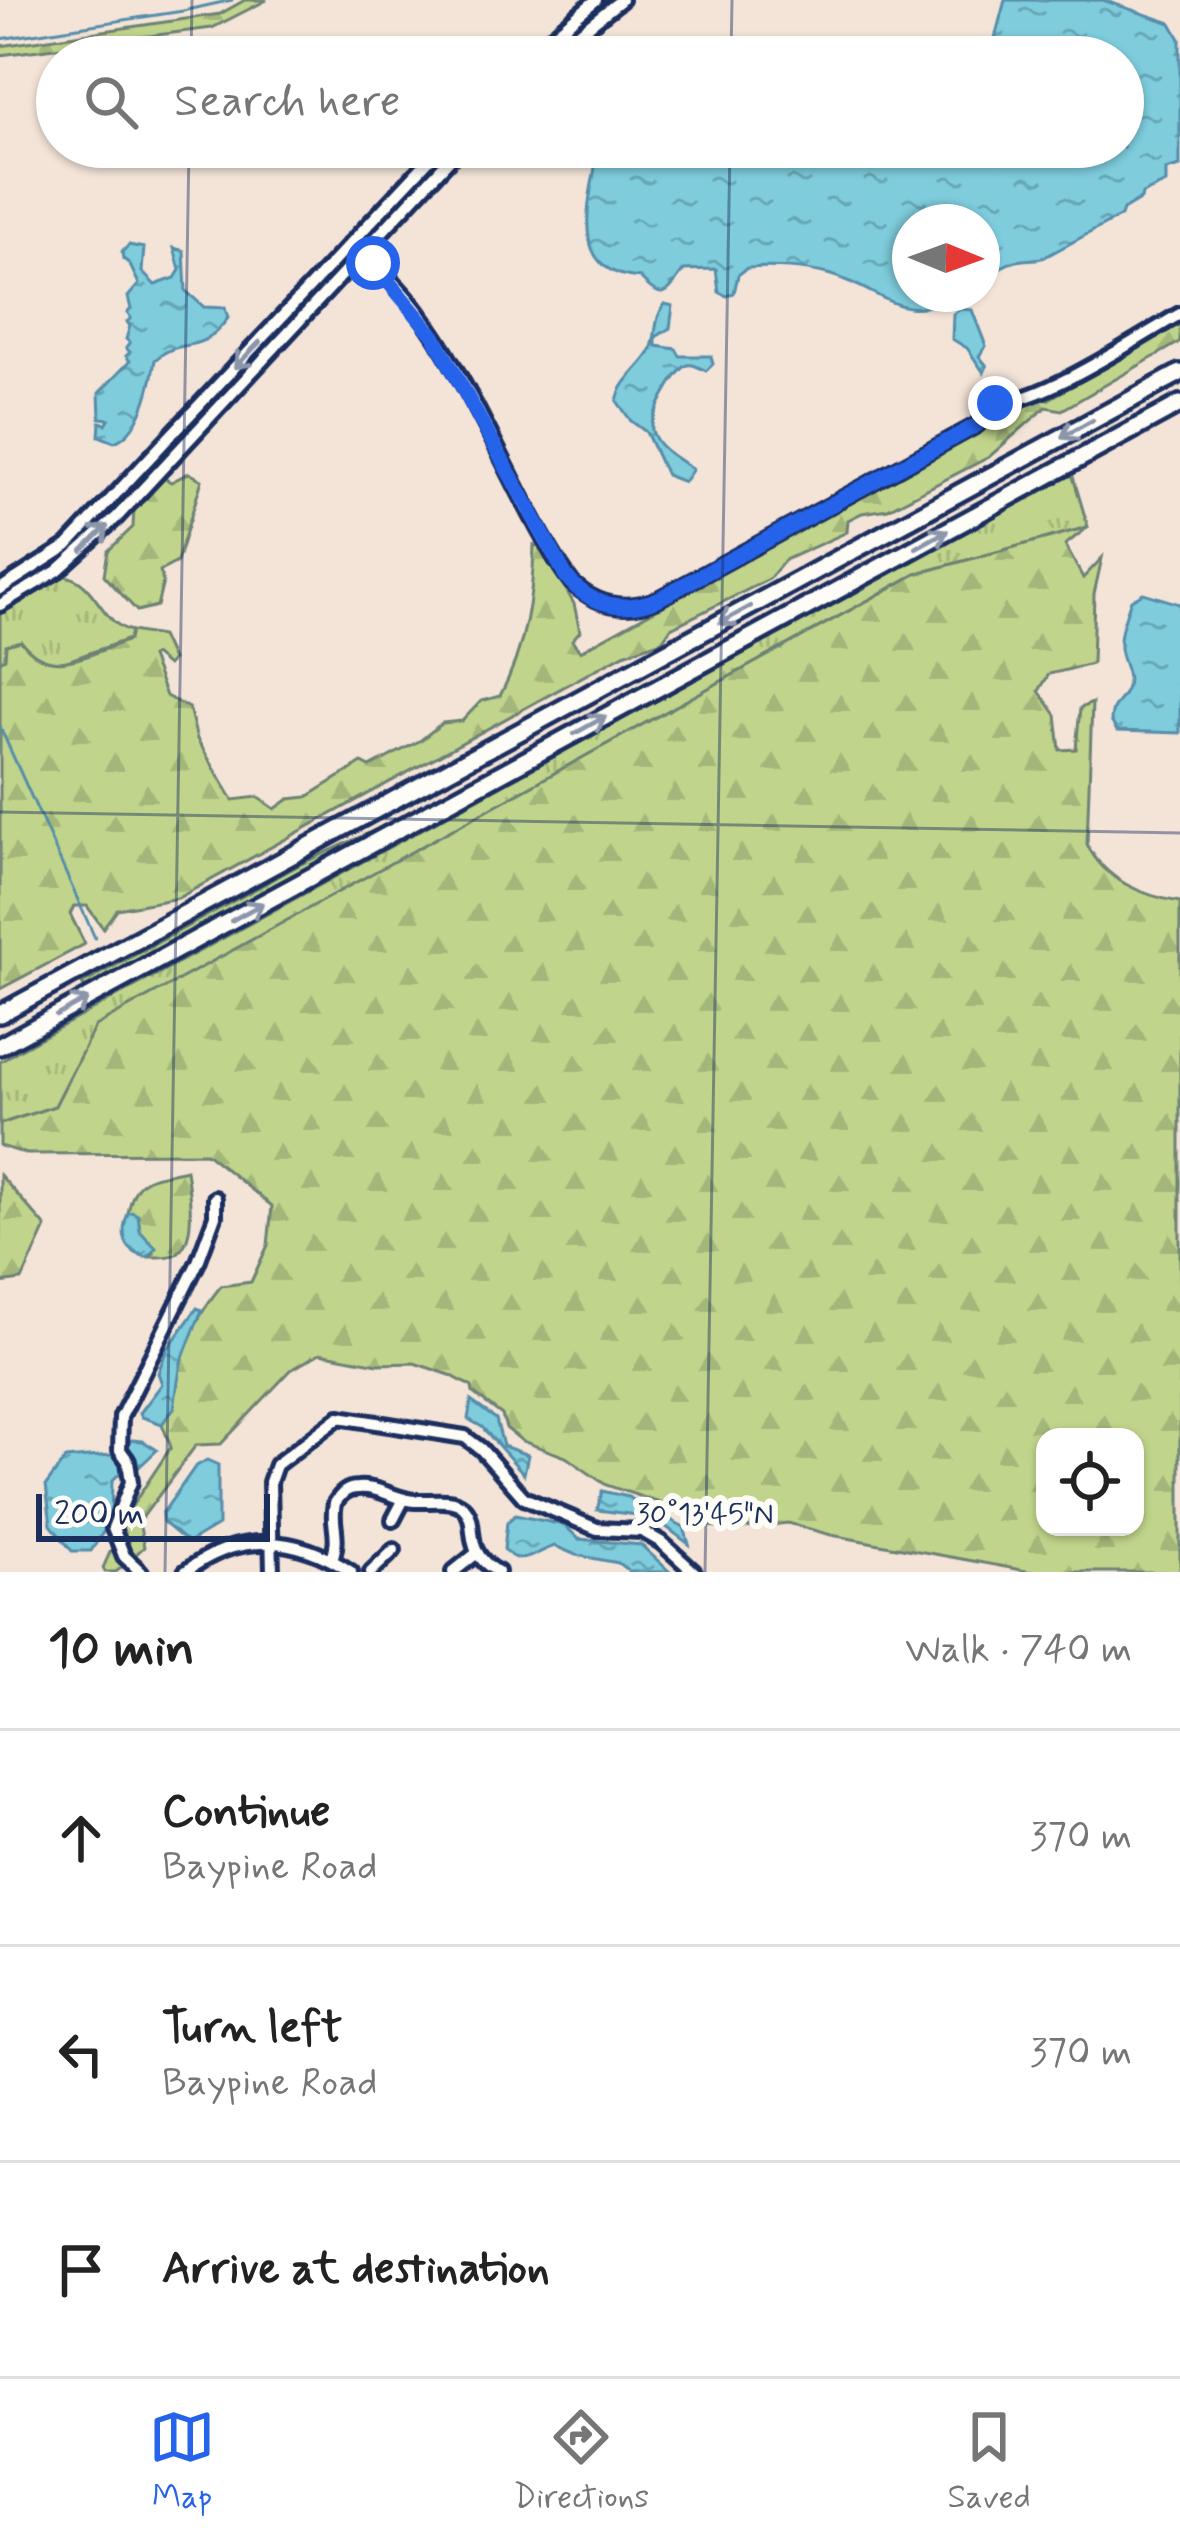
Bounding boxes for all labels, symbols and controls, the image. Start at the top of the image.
search box [36,36,1144,168]
icon: search [78,69,144,135]
text: Search here [174,73,401,132]
north arrow [892,204,1000,312]
route start [346,236,400,290]
one-way arrow [233,340,262,370]
route end [968,376,1022,430]
one-way arrow [1061,418,1096,441]
one-way arrow [80,524,109,553]
one-way arrow [914,527,949,550]
one-way arrow [718,604,753,627]
one-way arrow [571,713,606,736]
one-way arrow [229,900,264,923]
one-way arrow [54,995,89,1018]
map controls [1036,1428,1144,1536]
button: locate [1036,1428,1144,1536]
scale bar [36,1488,270,1541]
text: 200 m [54,1493,144,1537]
text: 30°13'45"N [636,1495,774,1534]
text: 10 min [48,1617,195,1683]
text: Walk · 740 m [905,1625,1132,1676]
text: Continue [162,1783,330,1842]
icon: ahead [48,1805,114,1871]
text: 370 m [1030,1812,1132,1863]
text: Baypine Road [162,1842,378,1893]
text: Turn left [162,1999,342,2058]
icon: left [48,2021,114,2087]
text: 370 m [1030,2028,1132,2079]
text: Baypine Road [162,2058,378,2109]
icon: arrive [48,2237,114,2303]
text: Arrive at destination [162,2240,550,2299]
tab: Map [149,2404,215,2520]
tab: Directions [513,2404,649,2520]
tab: Saved [947,2404,1031,2520]

